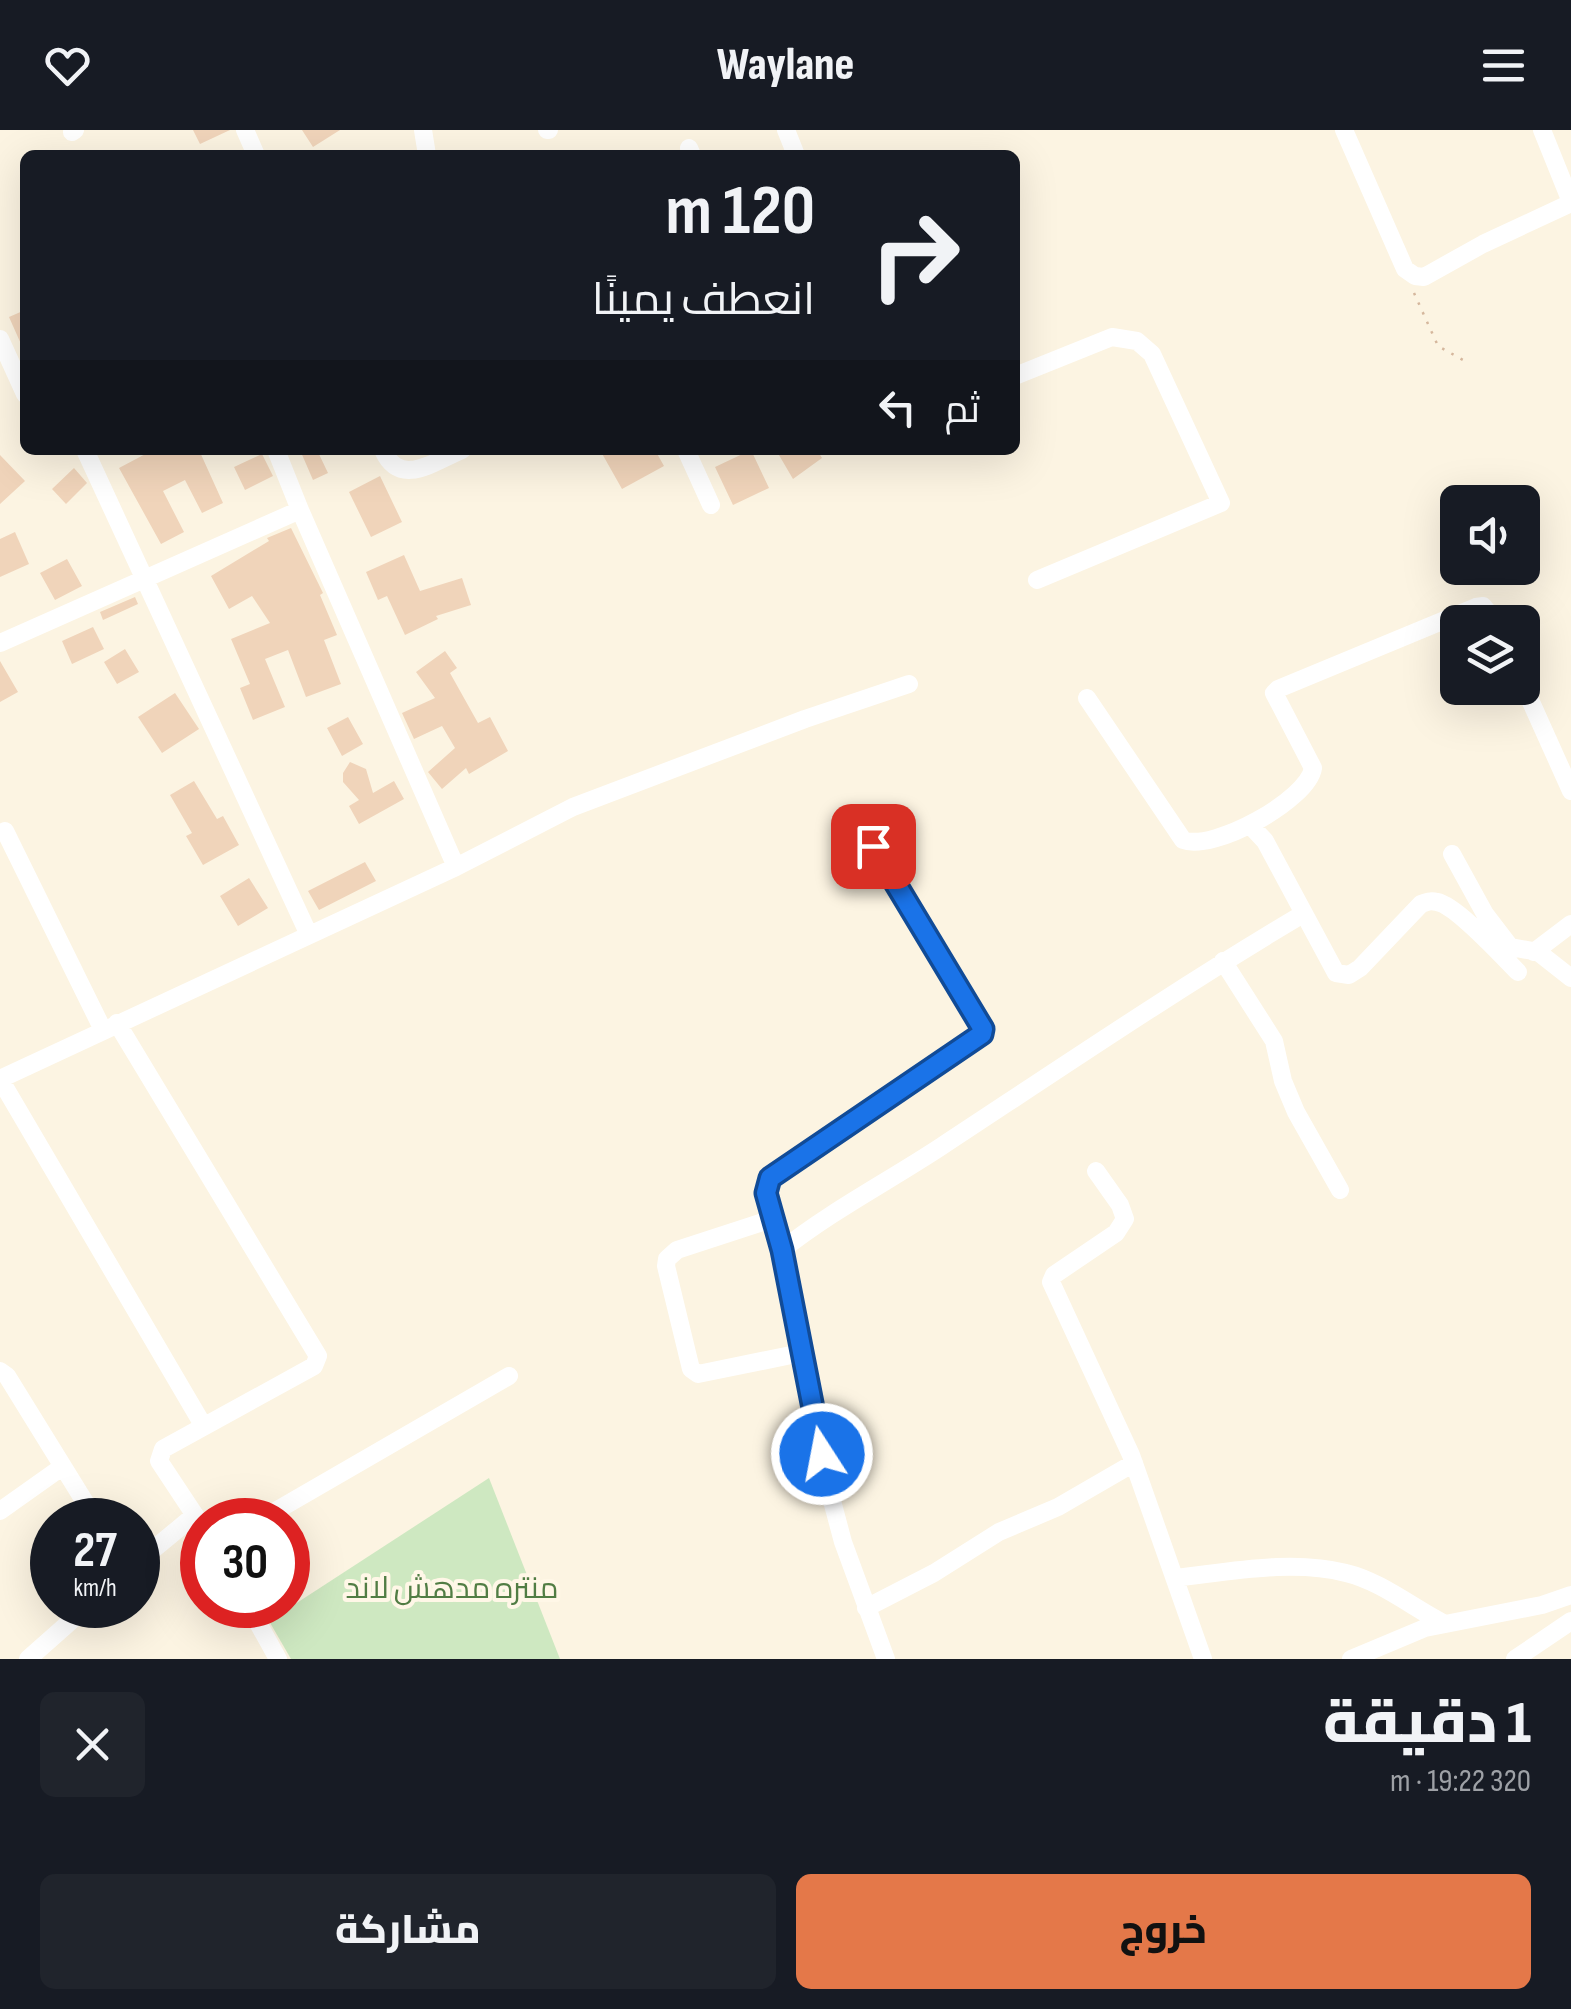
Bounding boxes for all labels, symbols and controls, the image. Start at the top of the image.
icon: heart [40,38,95,93]
text: Waylane [717,38,854,93]
icon: menu [1476,38,1531,93]
text: 120 m [665,170,815,254]
icon: right [850,190,980,320]
text: انعطف يمينًا [592,273,815,328]
icon: left [870,380,925,435]
text: ثم [945,388,980,433]
map controls [1440,485,1540,705]
button: sound [1440,485,1540,585]
button: layers [1440,605,1540,705]
pin [831,804,916,889]
icon: arrive [846,819,901,874]
position arrow [770,1402,874,1506]
speed limit sign: 30 [180,1498,310,1628]
text: 27 [73,1521,117,1581]
park label: منتره مدهش لاند [346,1571,558,1607]
text: km/h [73,1573,117,1604]
text: 1 دقيقة [1323,1688,1531,1760]
button: close [40,1692,145,1797]
text: 320 m · 19:22 [1390,1762,1531,1801]
button: مشاركة [40,1874,776,1989]
button: خروج [796,1874,1531,1989]

